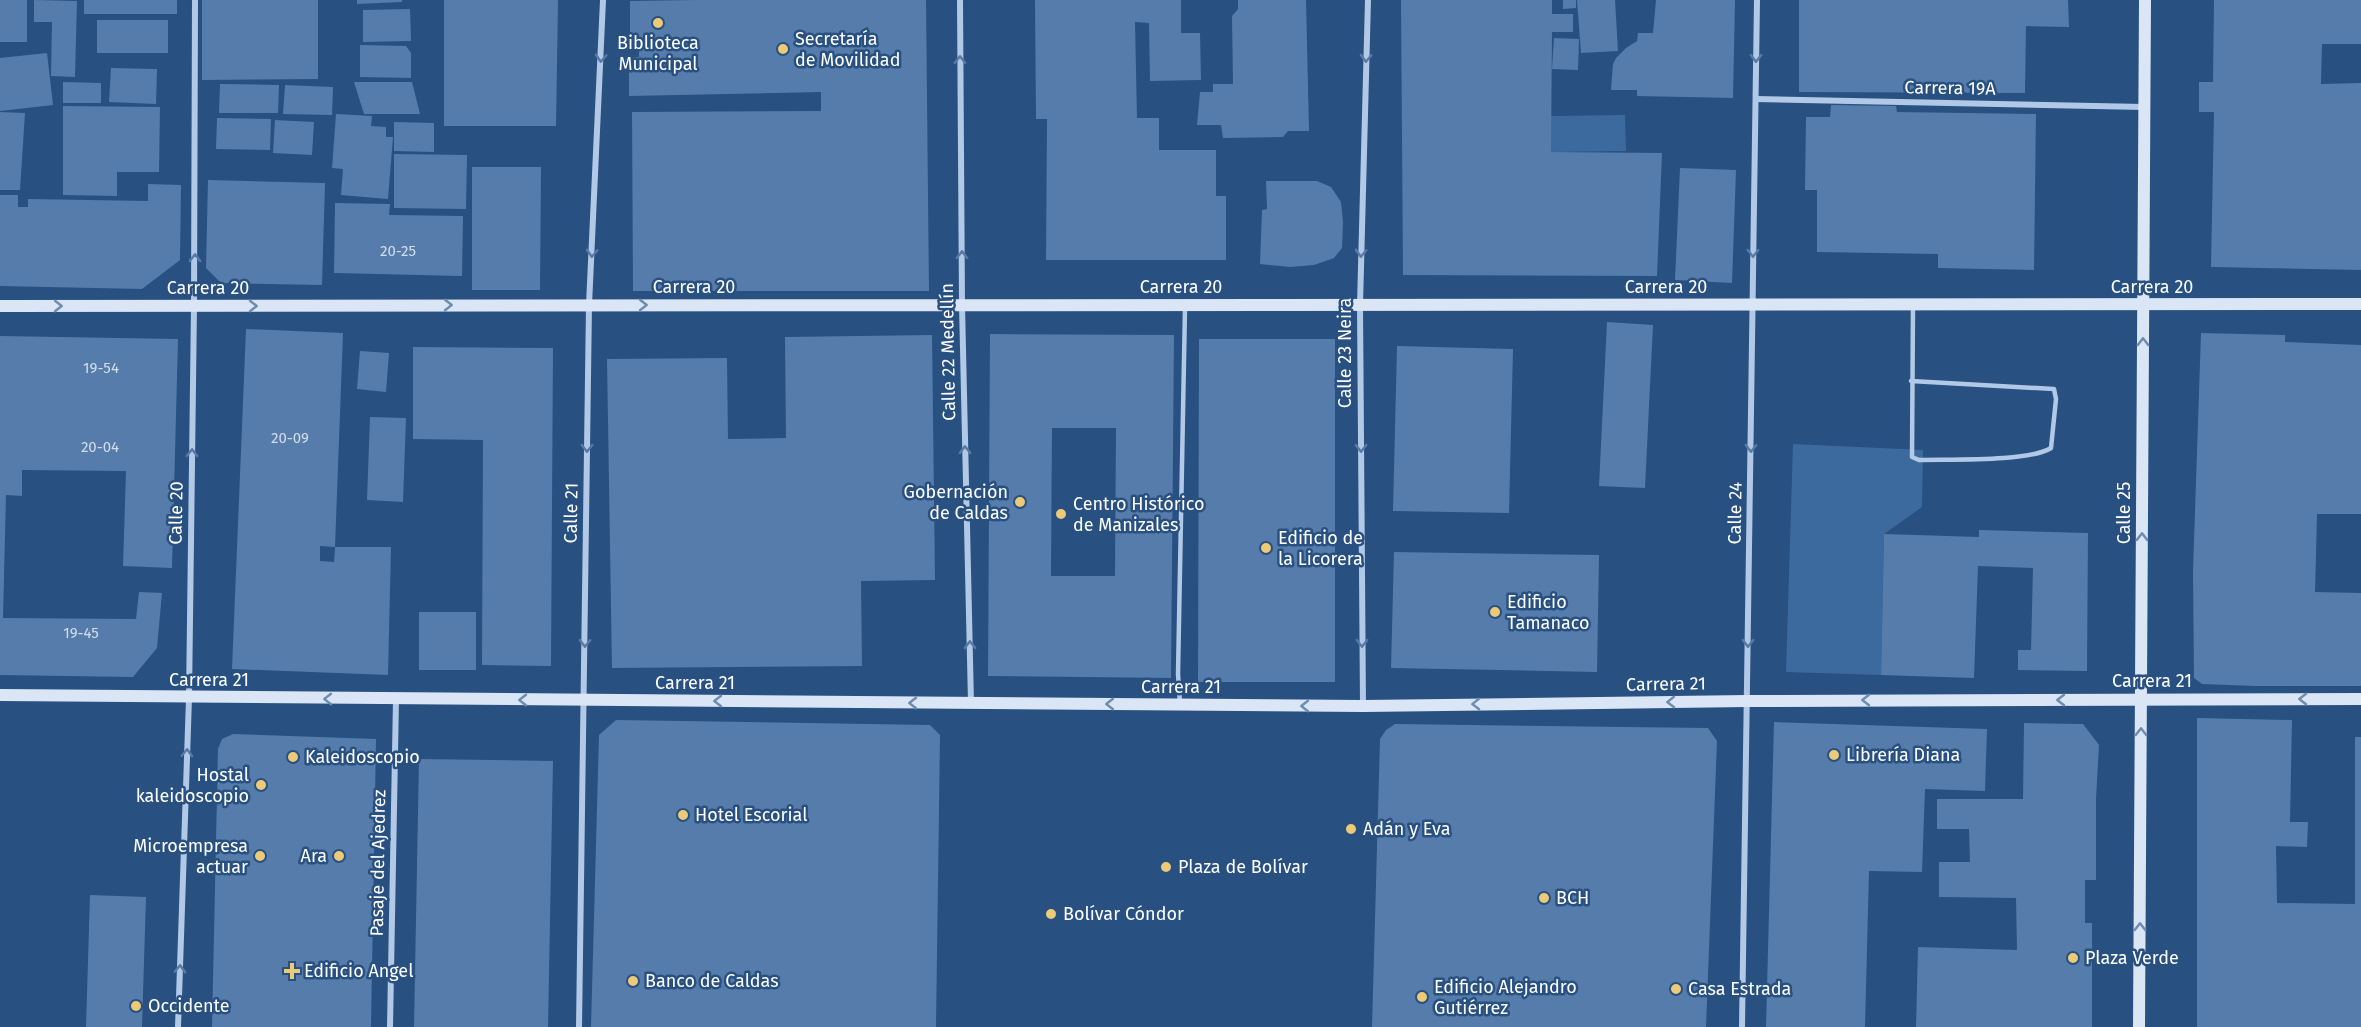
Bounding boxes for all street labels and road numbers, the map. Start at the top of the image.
street label: Carrera 19A [1904,76,1996,100]
street label: Carrera 20 [653,276,735,298]
street label: Carrera 20 [1140,276,1222,298]
street label: Carrera 20 [1625,276,1707,298]
street label: Carrera 20 [2111,276,2193,298]
street label: Carrera 20 [167,277,249,299]
street label: Calle 22 Medellín [936,283,960,421]
street label: Calle 23 Neira [1334,298,1356,408]
street label: Calle 20 [164,481,188,545]
street label: Calle 24 [1723,481,1747,544]
street label: Calle 21 [559,482,583,544]
street label: Calle 25 [2113,482,2135,544]
street label: Carrera 21 [169,669,249,691]
street label: Carrera 21 [2112,670,2192,692]
street label: Carrera 21 [655,672,735,694]
street label: Carrera 21 [1626,672,1706,696]
street label: Carrera 21 [1141,676,1221,698]
street label: Pasaje del Ajedrez [366,789,390,937]

